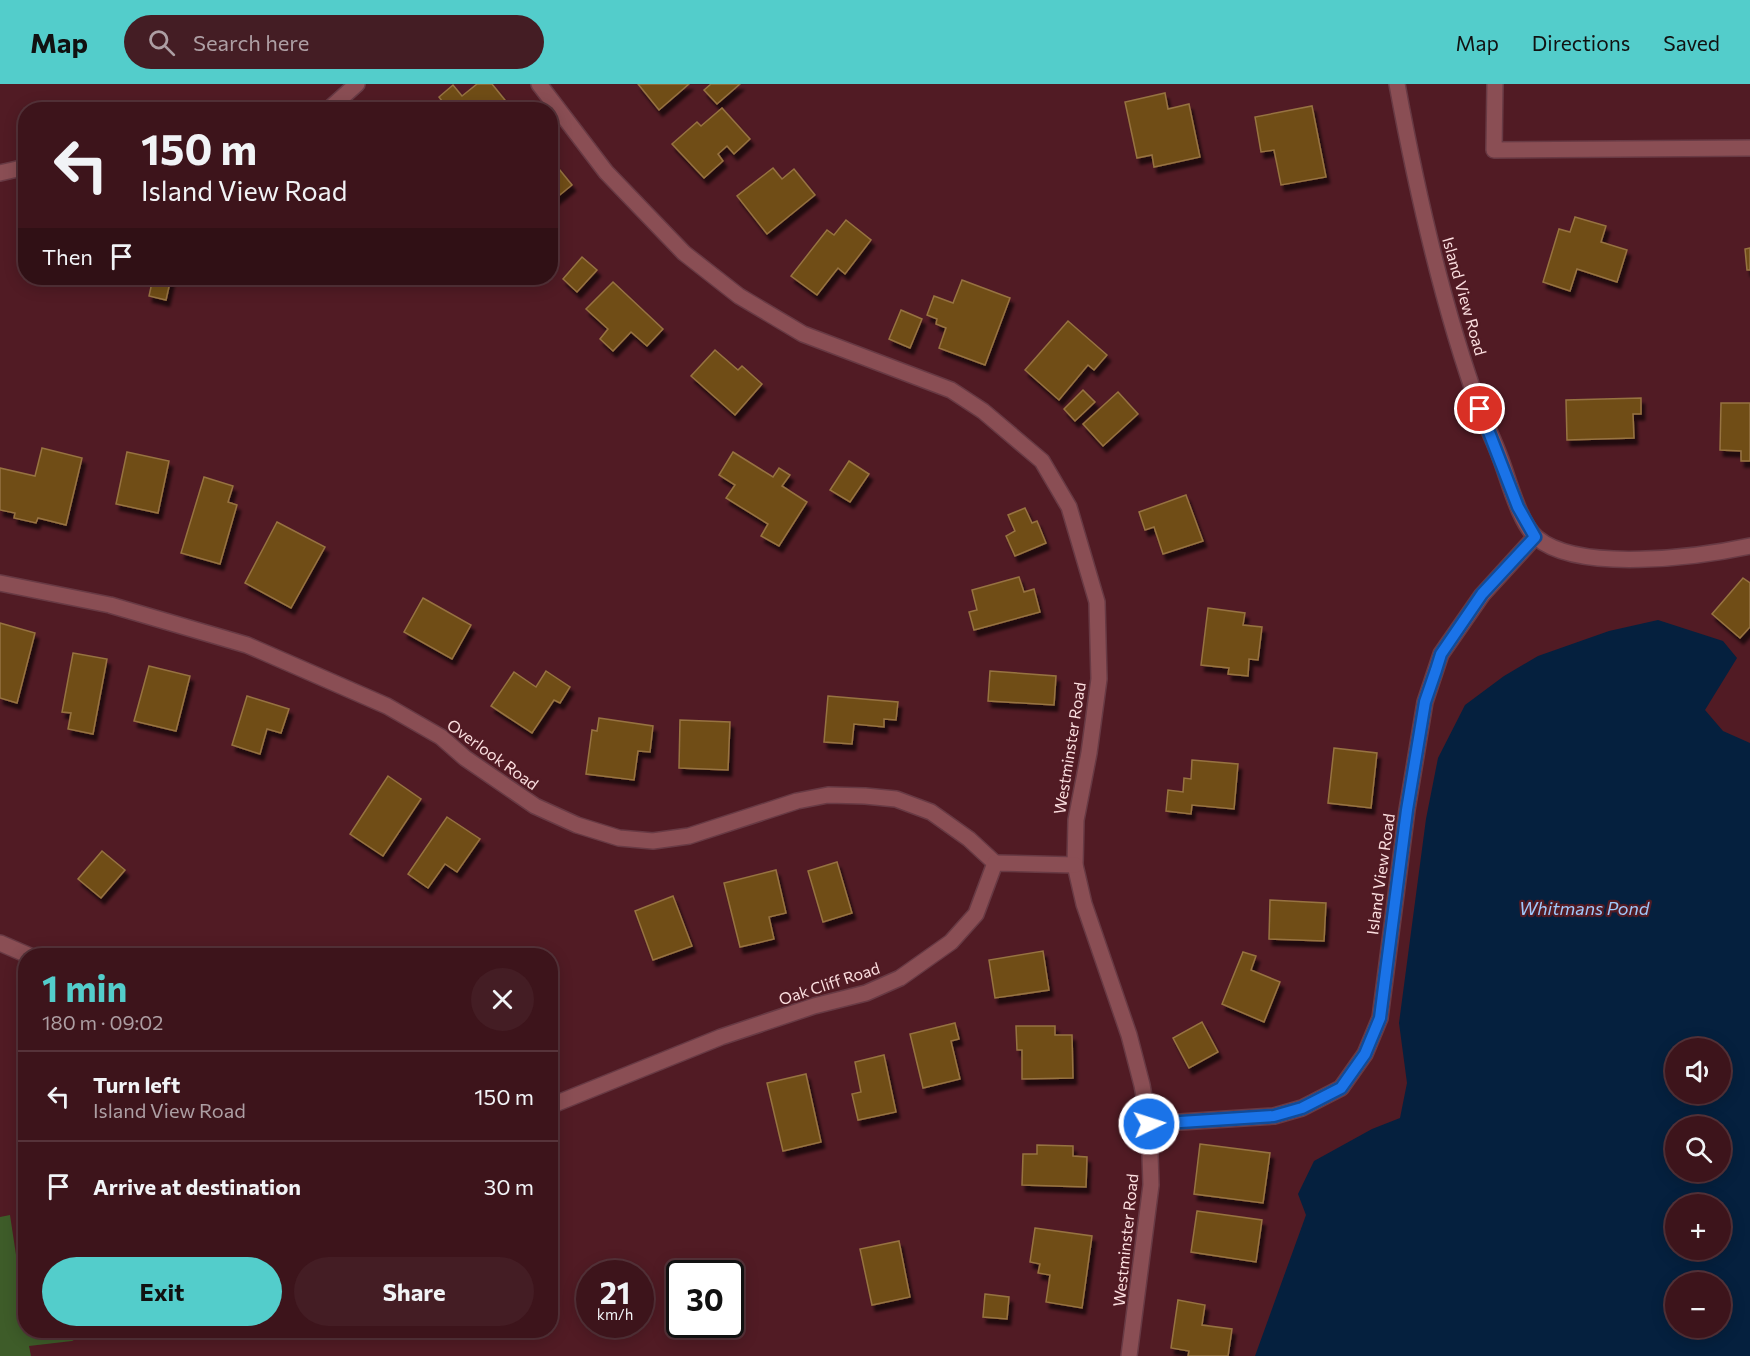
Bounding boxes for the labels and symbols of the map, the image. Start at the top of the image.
street label: Island View Road [1439,235,1491,357]
pin [1454,383,1505,434]
street label: Westminster Road [1049,681,1089,815]
street label: Overlook Road [444,715,542,793]
street label: Island View Road [1362,812,1398,936]
water label: Whitmans Pond [1519,897,1650,919]
street label: Oak Cliff Road [776,958,882,1008]
position arrow [1117,1092,1181,1156]
street label: Westminster Road [1109,1173,1141,1307]
speed limit sign: 30 [666,1260,744,1338]

